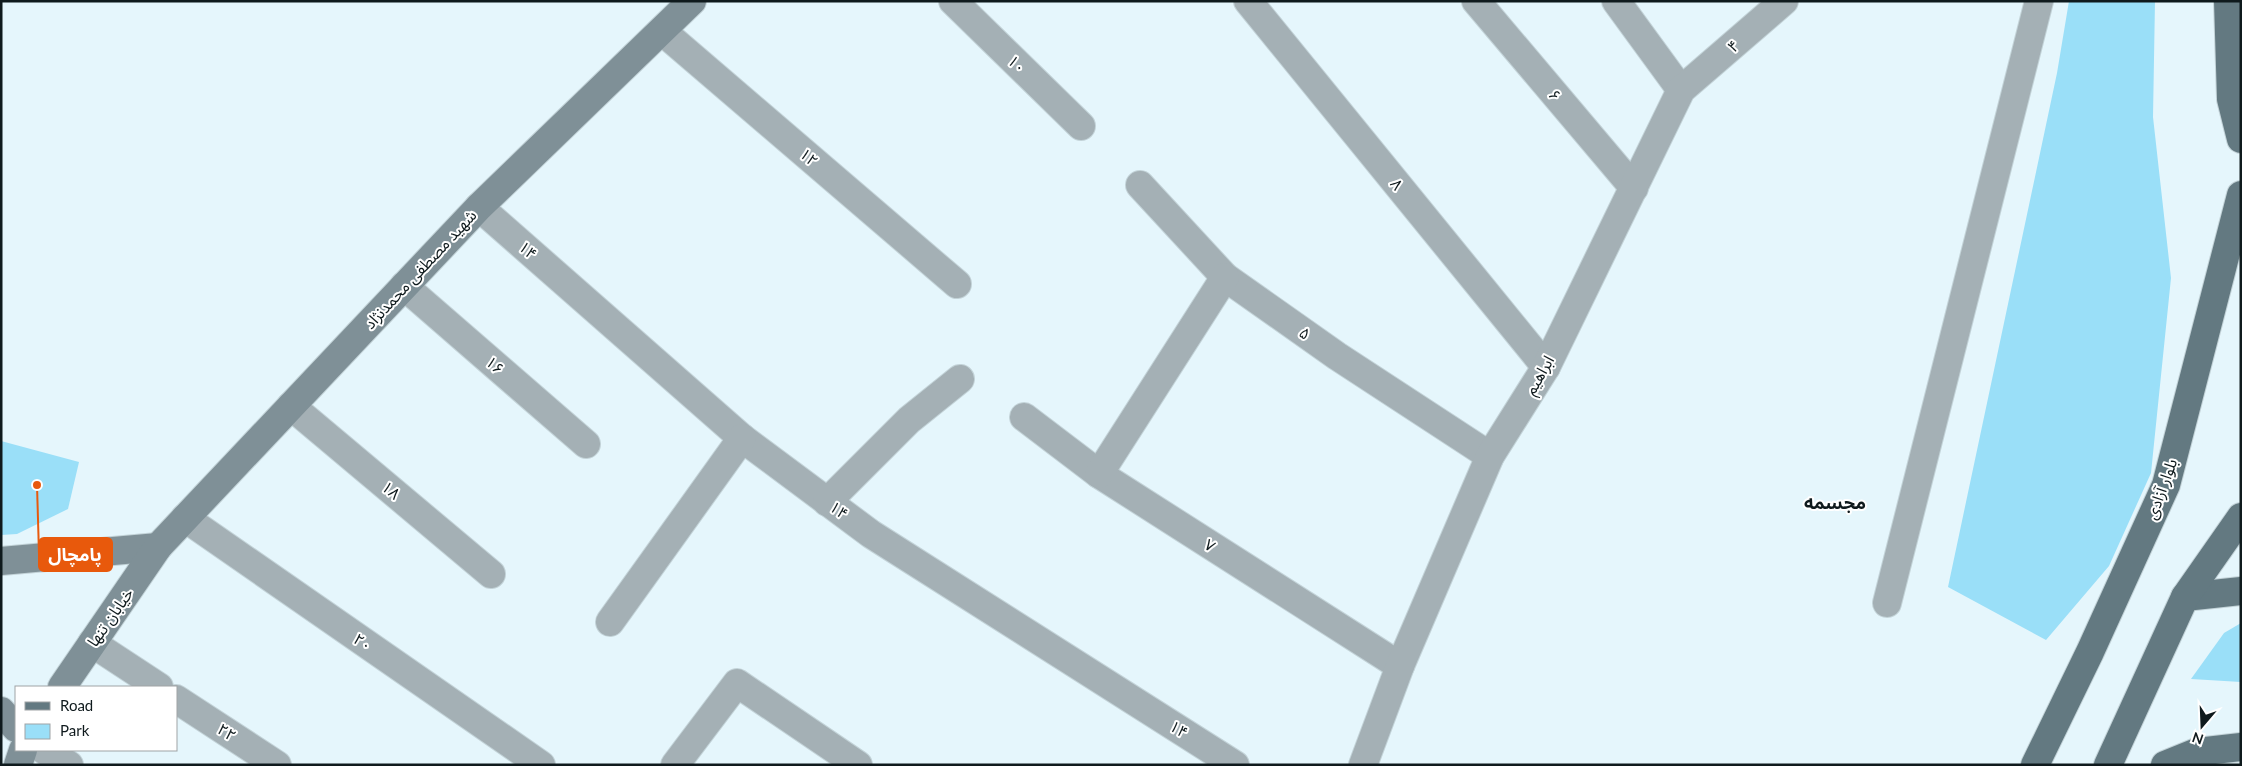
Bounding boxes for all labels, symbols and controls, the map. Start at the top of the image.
street label: ۴ [1723,35,1742,56]
street label: ۱۰ [1004,50,1031,77]
street label: ۶ [1545,85,1566,104]
street label: ۱۲ [796,143,822,170]
street label: ۸ [1387,174,1408,193]
street label: شهید مصطفی محمدنژاد [359,205,481,333]
street label: ۱۴ [515,236,541,263]
street label: ۵ [1296,322,1314,343]
street label: ۱۶ [482,351,508,378]
street label: ابراهیم [1520,352,1561,400]
street label: بلوار آزادی [2141,456,2181,522]
street label: ۱۸ [378,476,404,503]
district label: مجسمه [1804,491,1866,513]
street label: ۱۴ [826,497,852,523]
street label: ۷ [1201,534,1219,555]
callout: پامچال [39,538,112,571]
text: پامچال [48,543,102,567]
street label: خیابان تنها [83,584,137,650]
street label: ۲۰ [350,629,376,655]
legend [15,686,178,751]
text: Road [60,696,93,714]
north arrow [2177,701,2227,751]
street label: ۱۴ [1166,716,1192,741]
street label: ۲۲ [214,719,240,745]
text: Park [60,721,90,739]
text: N [2190,729,2205,749]

